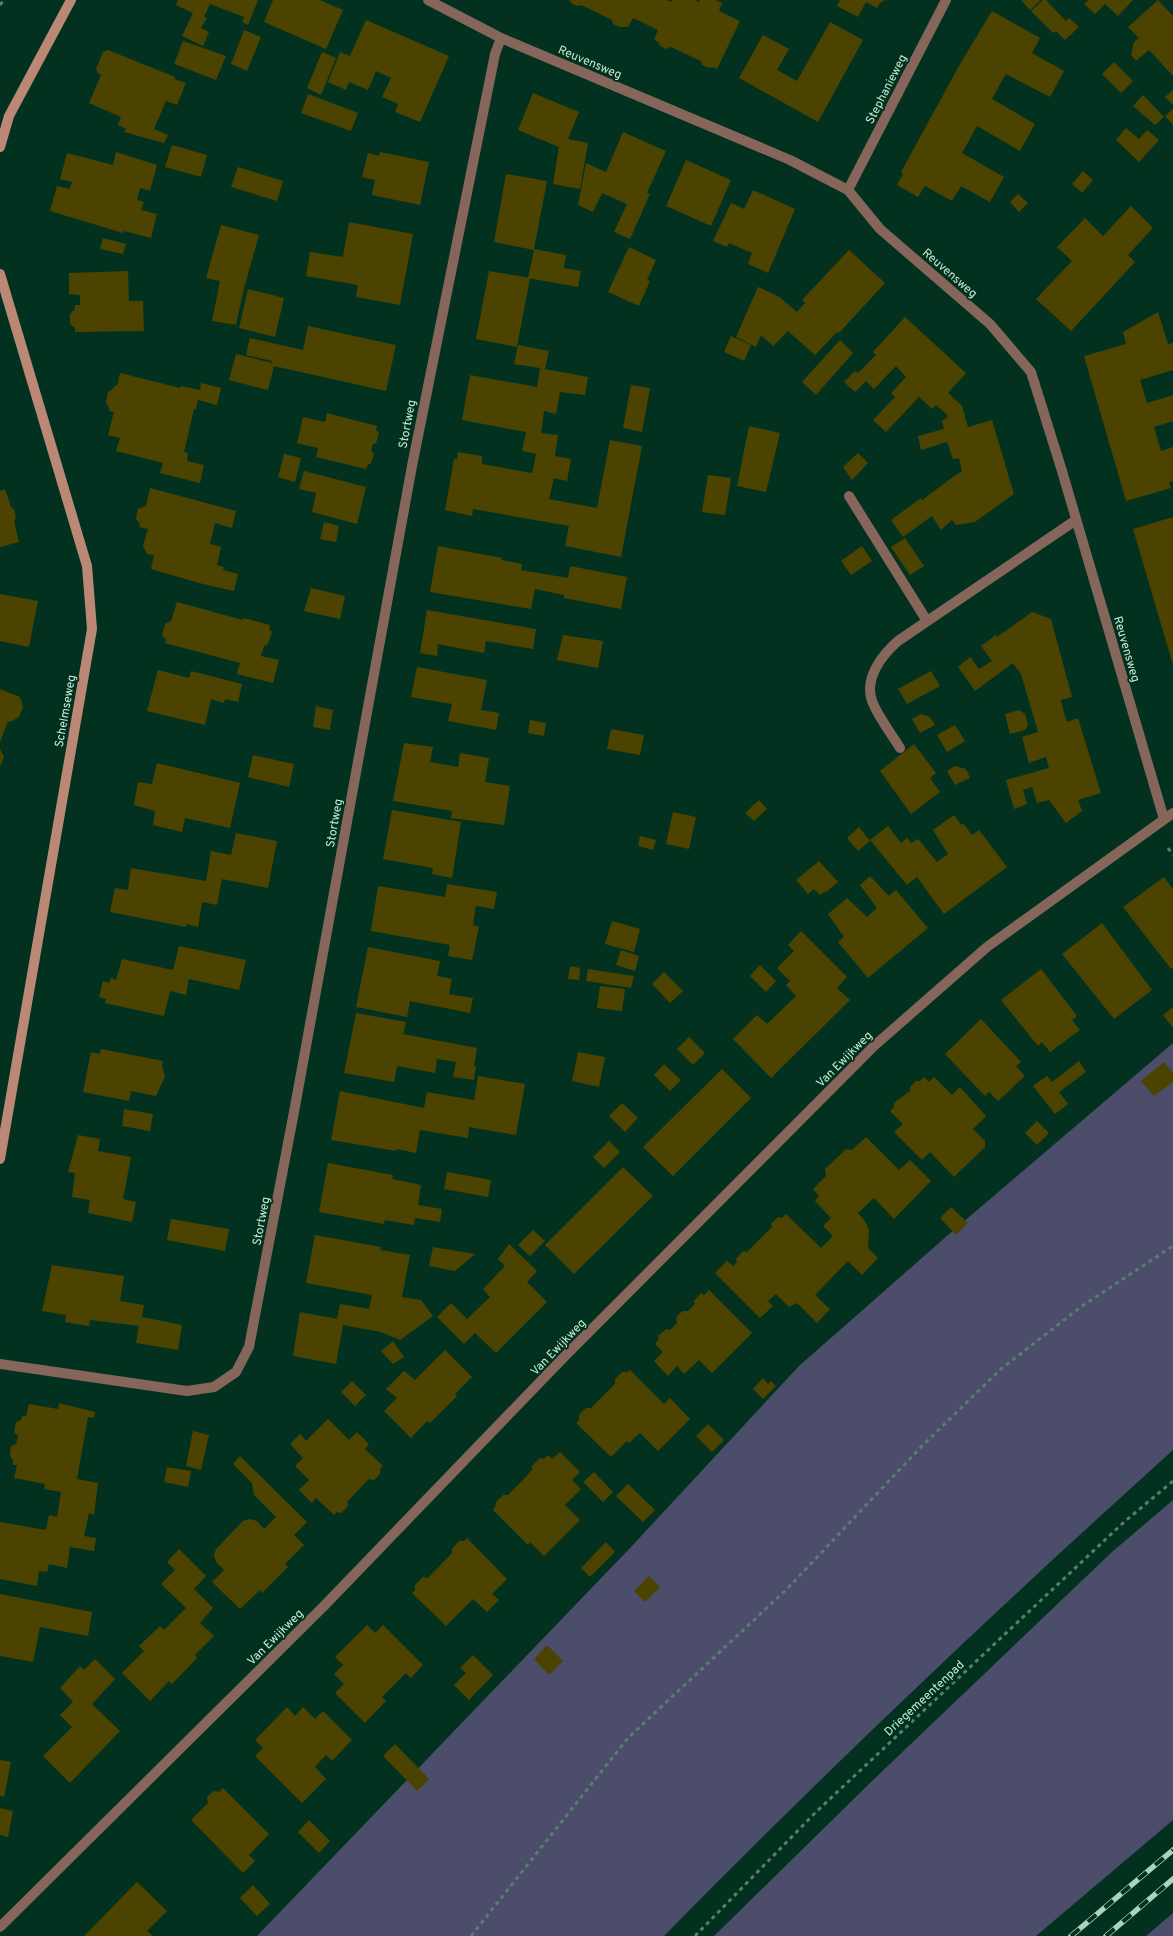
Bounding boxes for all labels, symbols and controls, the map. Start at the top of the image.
street label: Reuvensweg [555,42,624,84]
street label: Stephanieweg [862,52,911,127]
street label: Reuvensweg [919,245,980,302]
street label: Stortweg [395,399,421,450]
street label: Reuvensweg [1109,614,1143,684]
street label: Schelmseweg [52,674,80,749]
street label: Stortweg [323,798,347,849]
street label: Van Ewijkweg [813,1028,876,1091]
street label: Stortweg [249,1196,275,1247]
street label: Van Ewijkweg [528,1316,590,1380]
street label: Van Ewijkweg [244,1606,307,1669]
street label: Driegemeentenpad [881,1657,968,1740]

